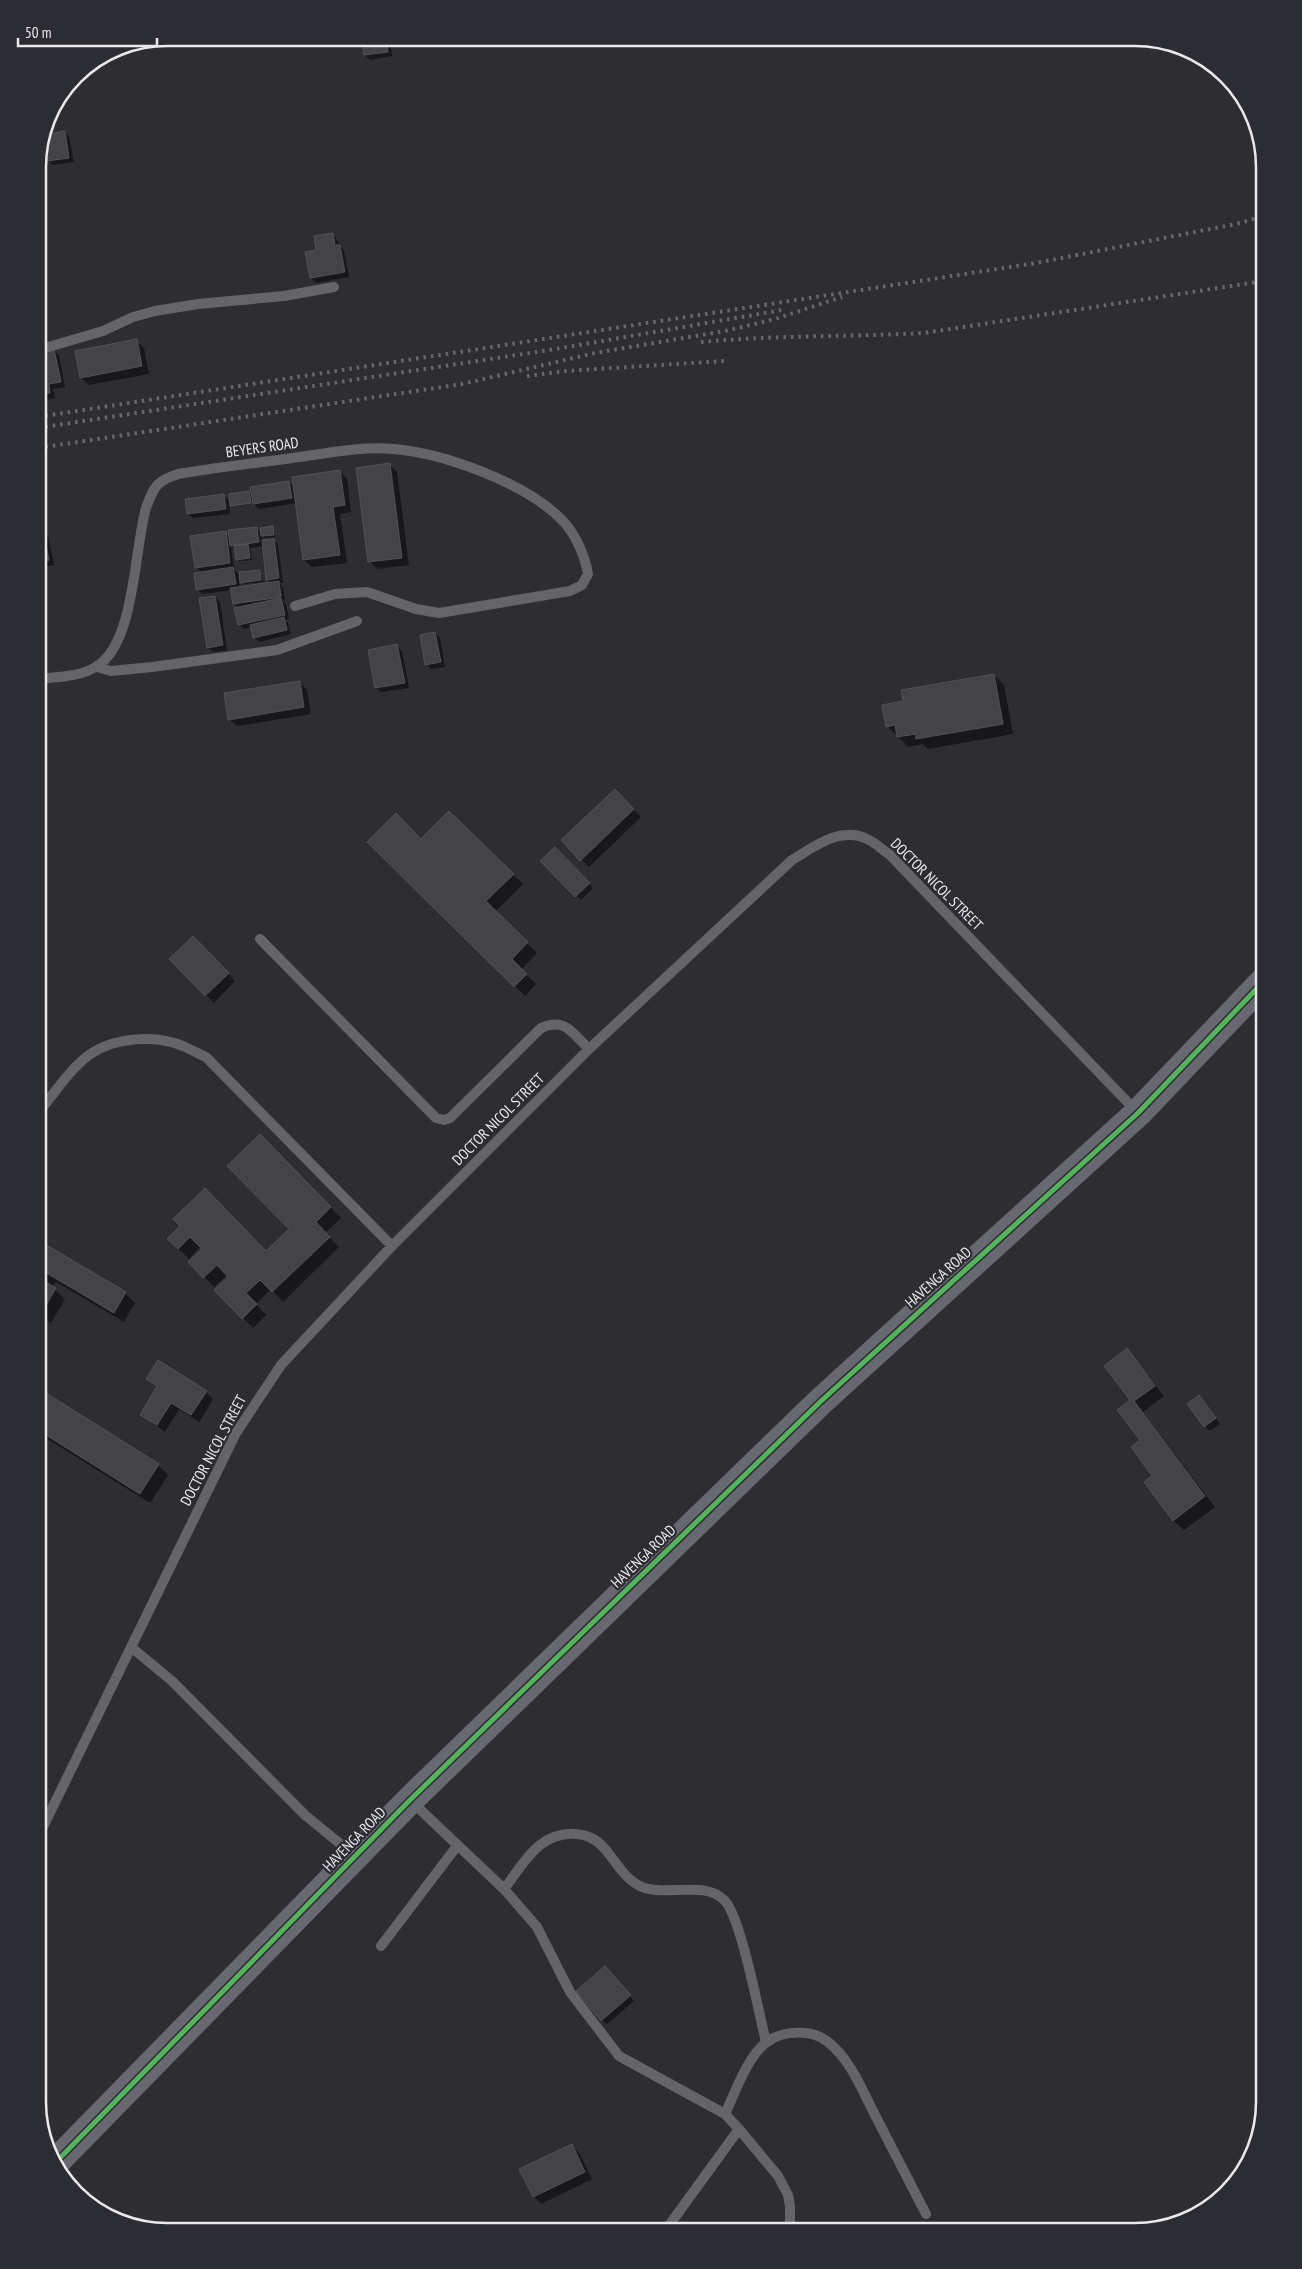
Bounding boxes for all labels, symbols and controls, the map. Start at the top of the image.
scale bar [18,15,156,47]
text: 50 m [25,23,51,42]
street label: BEYERS ROAD [224,432,300,462]
street label: DOCTOR NICOL STREET [887,834,987,934]
street label: DOCTOR NICOL STREET [448,1069,548,1169]
street label: HAVENGA ROAD [901,1242,975,1312]
street label: DOCTOR NICOL STREET [176,1391,250,1509]
street label: HAVENGA ROAD [607,1520,679,1592]
street label: HAVENGA ROAD [318,1803,390,1875]

